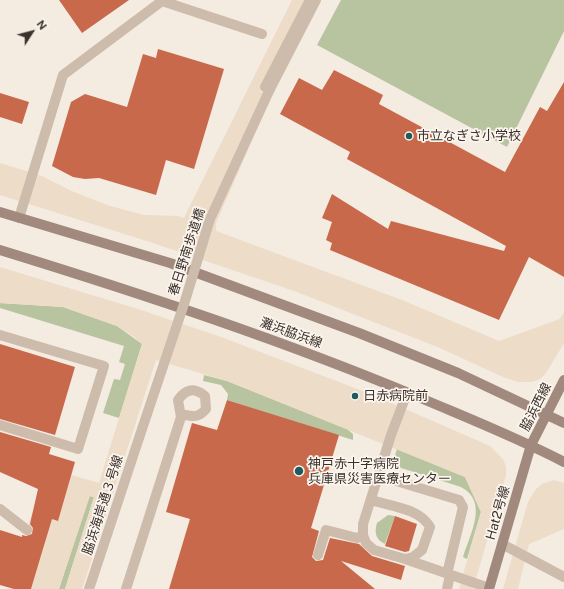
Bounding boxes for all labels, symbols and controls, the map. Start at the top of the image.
north arrow [12,12,52,52]
text: N [34,18,49,32]
place label: 市立なぎさ小学校 [417,128,521,144]
marker: 市立なぎさ小学校 [404,131,414,141]
street label: 春日野南歩道橋 [166,206,208,298]
street label: 灘浜脇浜線 [258,315,324,351]
street label: 脇浜西線 [517,380,555,434]
place label: 日赤病院前 [363,388,428,404]
marker: 日赤病院前 [350,391,360,401]
street label: 脇浜海岸通３号線 [80,453,126,557]
place label: 神戸赤十字病院 兵庫県災害医療センター [308,456,451,487]
marker: 神戸赤十字病院 兵庫県災害医療センター [293,465,305,477]
street label: Hat2号線 [483,484,513,542]

